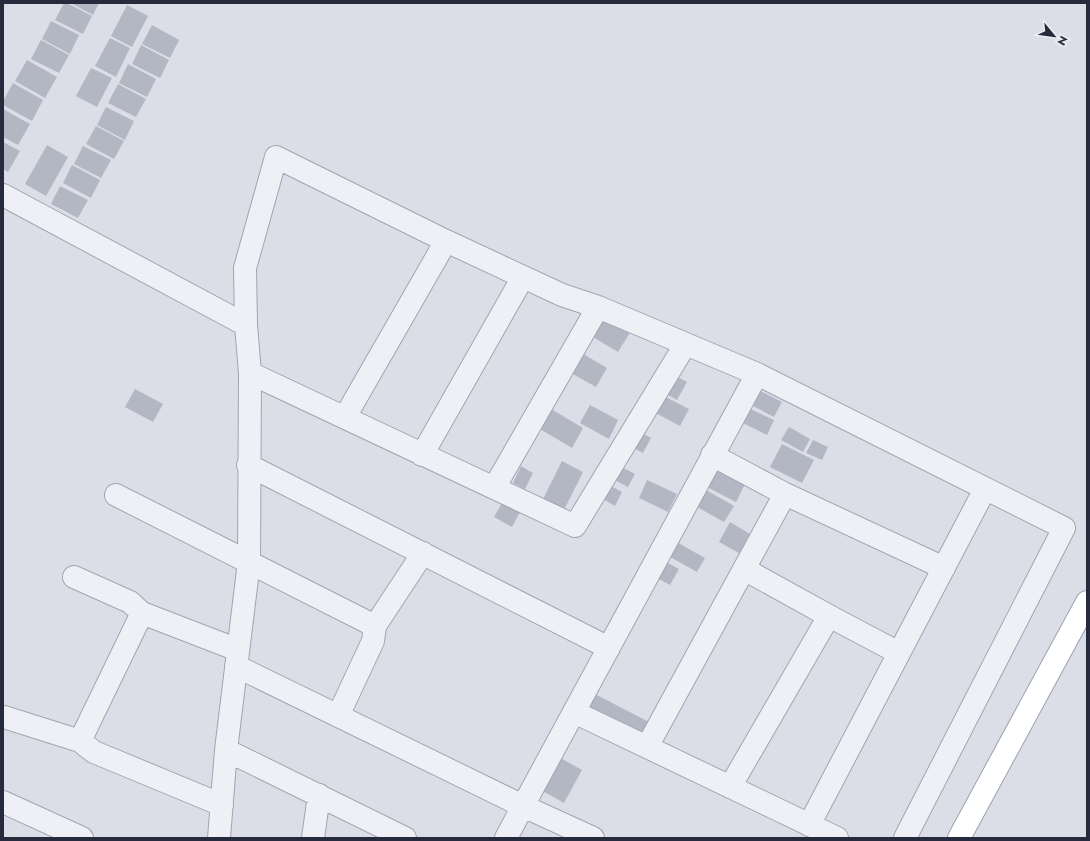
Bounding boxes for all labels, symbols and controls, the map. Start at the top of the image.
north arrow [1034,16,1074,56]
text: N [1054,33,1072,49]

